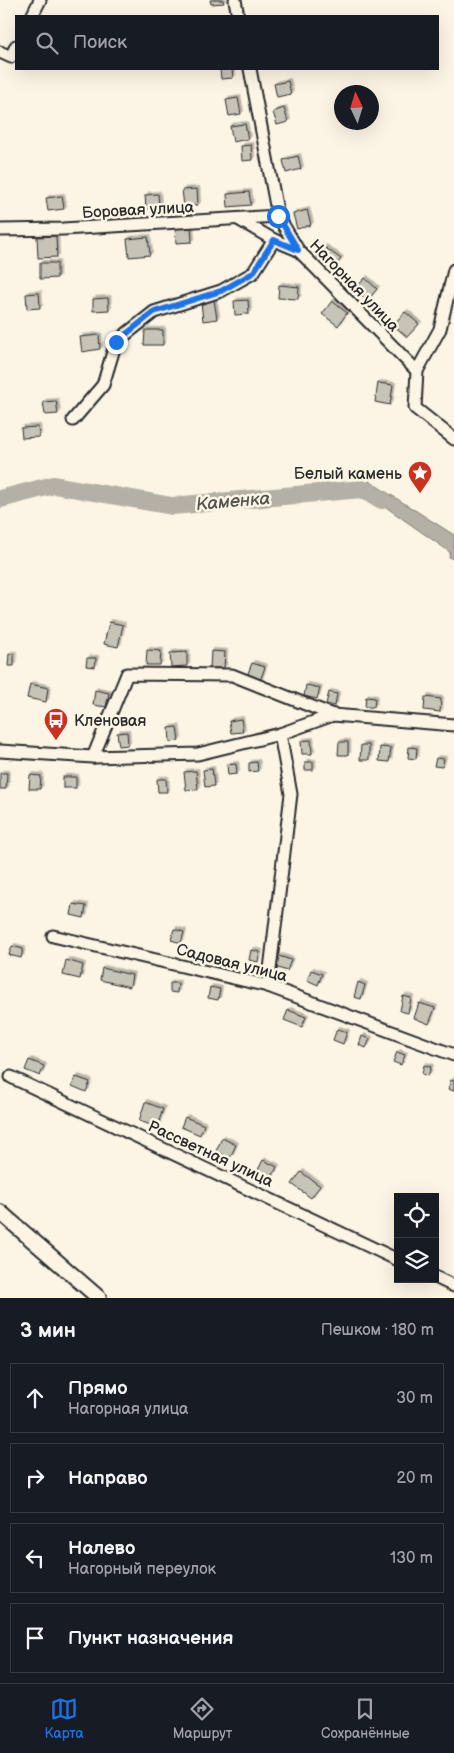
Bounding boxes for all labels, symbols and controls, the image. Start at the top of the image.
search box [15,15,439,70]
icon: search [33,29,61,57]
text: Поиск [73,31,127,54]
north arrow [334,85,379,130]
street label: Боровая улица [82,198,195,223]
route start [267,205,290,228]
street label: Нагорная улица [305,236,403,336]
route end [105,331,128,354]
place icon: Белый камень [407,460,433,494]
place label: Белый камень [294,465,402,484]
water label: Каменка [195,488,271,515]
bus stop icon: Кленовая [43,707,69,741]
place label: Кленовая [74,712,147,731]
street label: Садовая улица [174,940,290,987]
street label: Рассветная улица [145,1117,276,1192]
map controls [394,1193,439,1283]
button: locate [394,1193,439,1238]
button: layers [394,1238,439,1283]
text: 3 мин [20,1318,76,1343]
text: Пешком · 180 m [321,1321,434,1340]
text: Прямо [68,1377,128,1400]
icon: ahead [21,1384,49,1412]
text: 30 m [396,1389,433,1408]
text: Нагорная улица [68,1400,189,1419]
icon: right [21,1464,49,1492]
text: Направо [68,1467,148,1490]
text: 20 m [397,1469,433,1488]
text: Налево [68,1537,135,1560]
icon: left [21,1544,49,1572]
text: 130 m [390,1549,433,1568]
text: Нагорный переулок [68,1560,216,1579]
icon: arrive [21,1624,49,1652]
text: Пункт назначения [68,1627,233,1650]
tab: Карта [44,1695,84,1742]
tab: Маршрут [173,1695,232,1742]
tab: Сохранённые [321,1695,410,1742]

